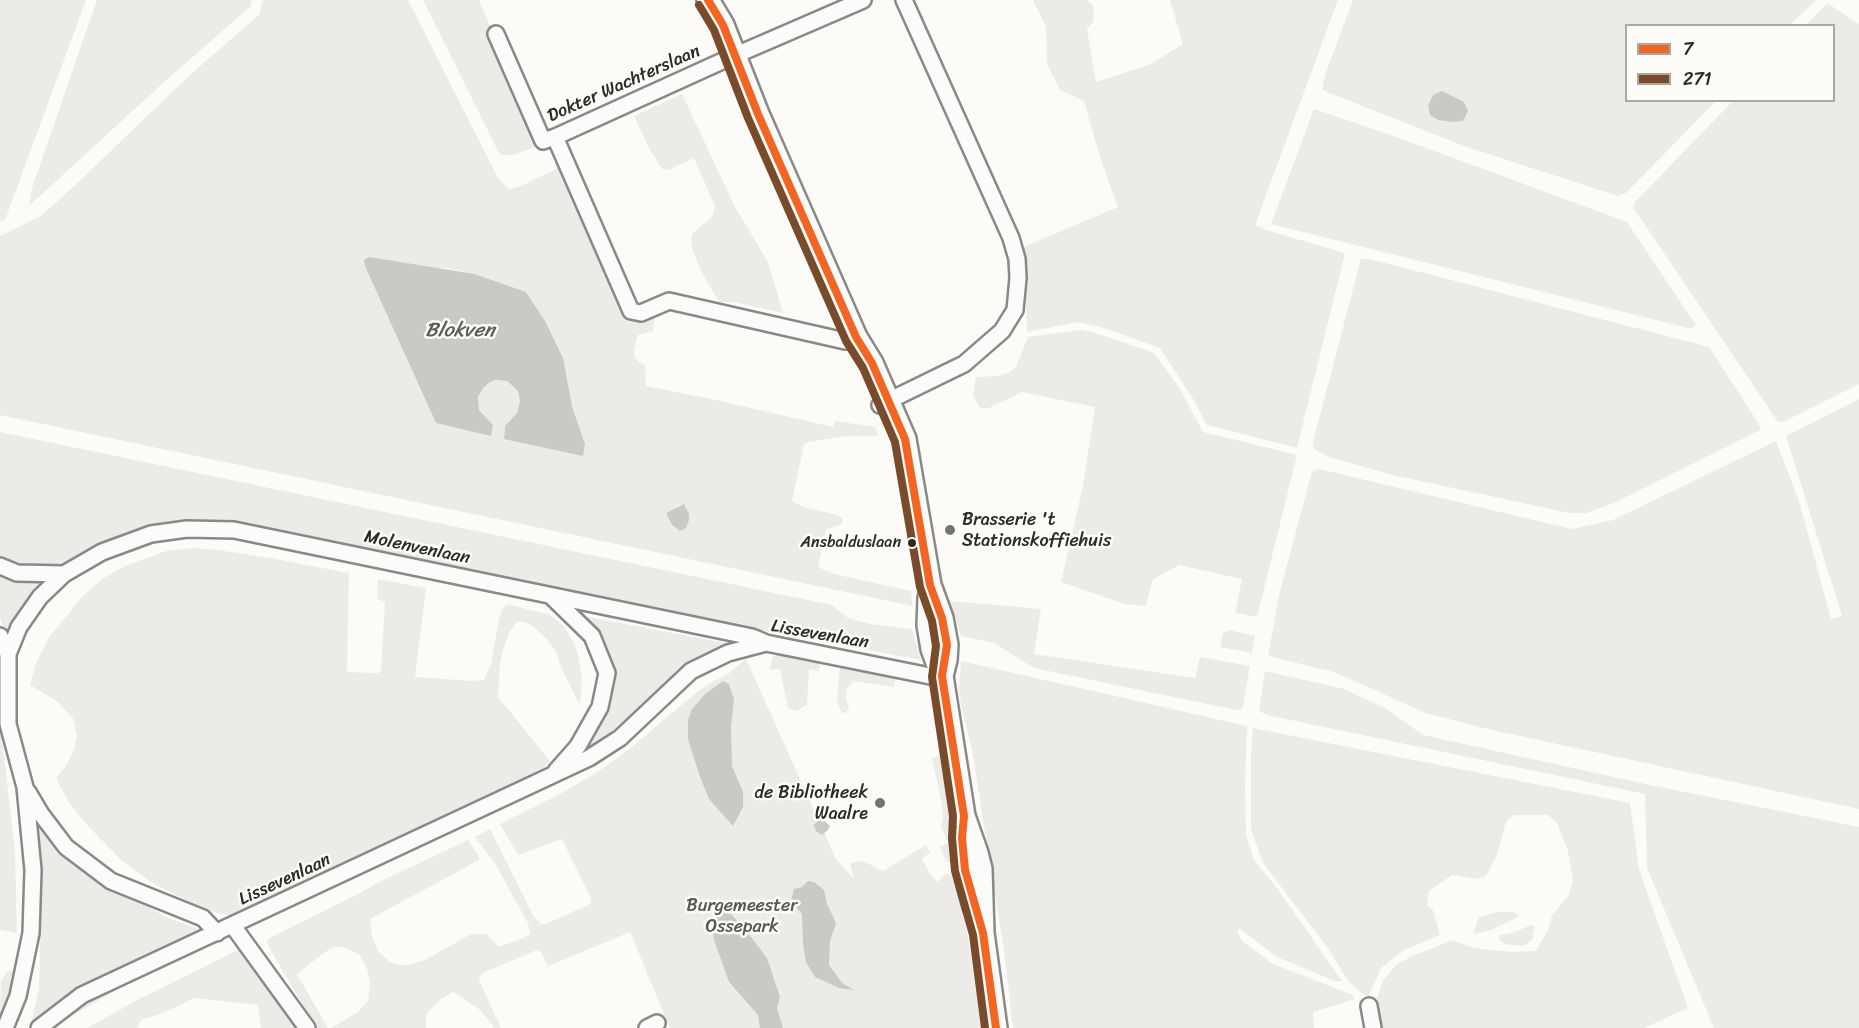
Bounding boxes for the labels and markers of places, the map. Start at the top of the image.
place label: Brasserie 't Stationskoffiehuis [962,509,1111,552]
marker: Brasserie 't Stationskoffiehuis [943,523,957,537]
place label: Ansbalduslaan [801,533,901,553]
marker: Ansbalduslaan [906,537,918,549]
place label: de Bibliotheek Waalre [755,782,868,824]
marker: de Bibliotheek Waalre [873,796,887,810]

